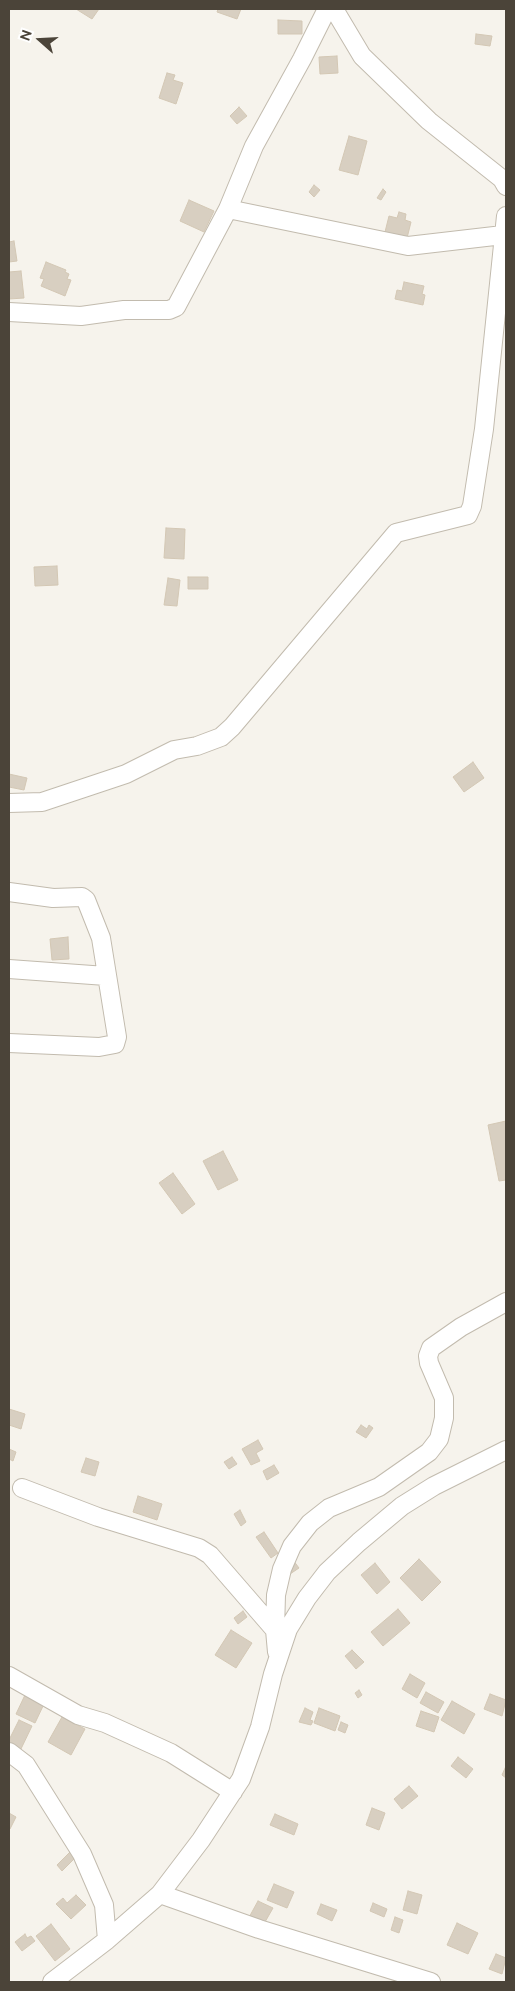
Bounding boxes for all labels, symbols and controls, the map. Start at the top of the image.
north arrow [15,15,65,65]
text: N [17,28,35,43]

